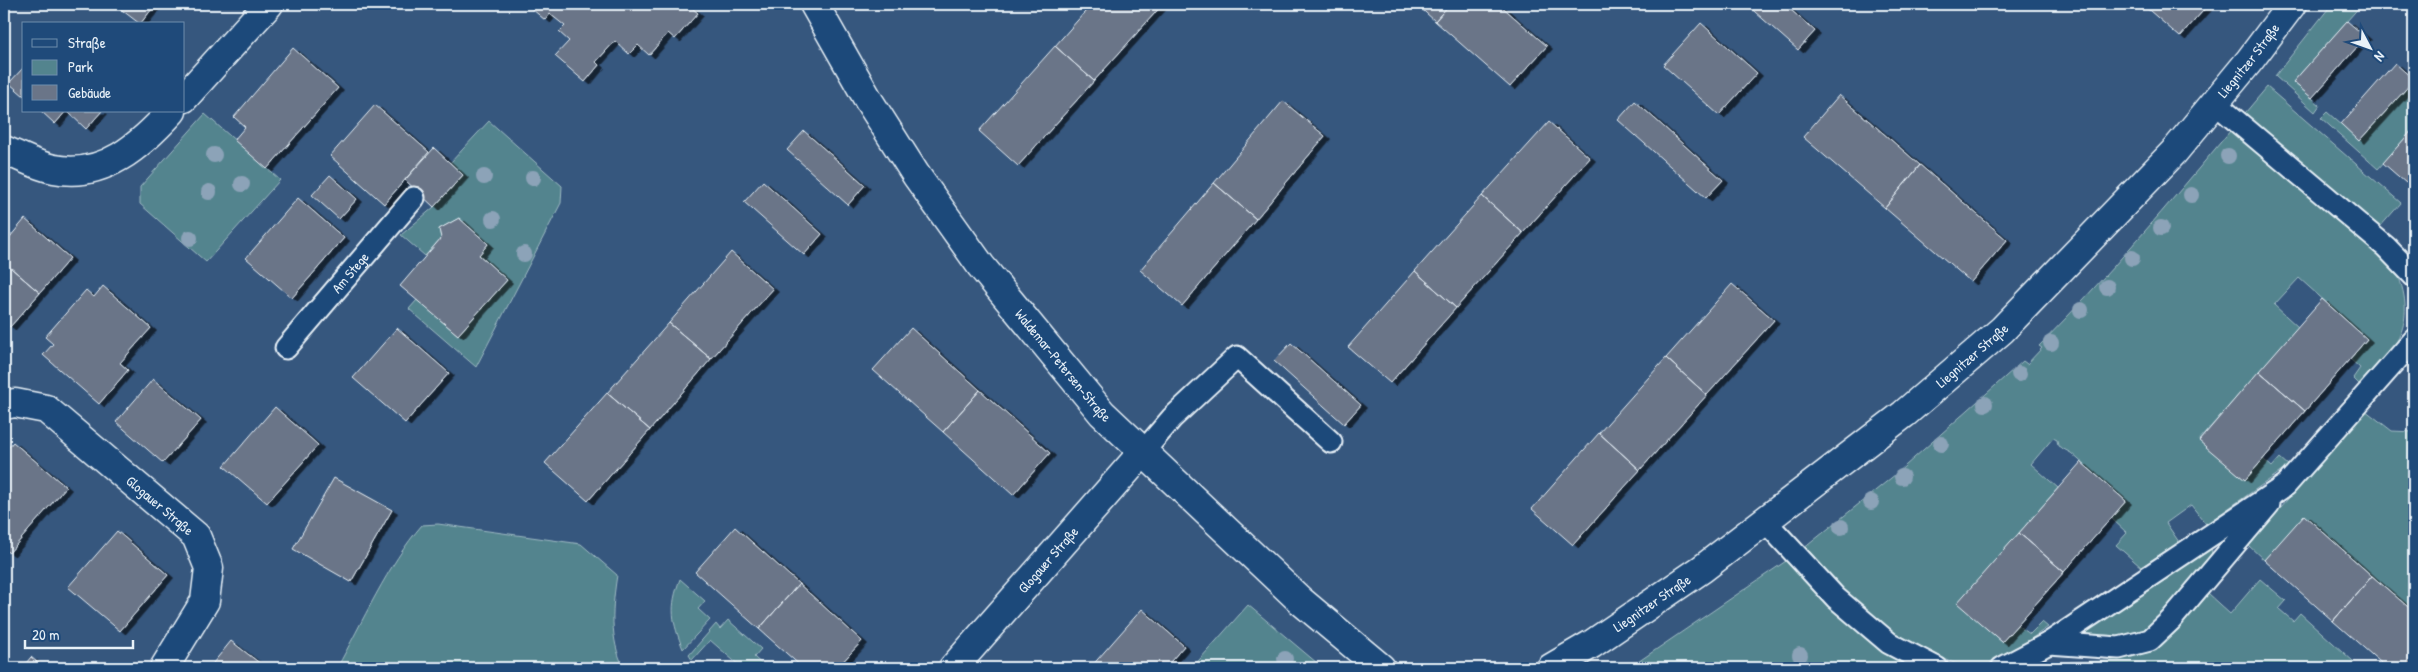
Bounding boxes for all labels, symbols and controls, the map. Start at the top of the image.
street label: Liegnitzer Straße [2213,19,2284,101]
legend [22,22,185,112]
north arrow [2346,22,2396,72]
text: Straße [68,32,106,53]
text: N [2370,48,2390,66]
text: Park [68,56,93,77]
text: Gebäude [68,82,111,103]
street label: Am Stege [327,248,373,297]
street label: Waldemar-Petersen-Straße [1011,305,1116,426]
street label: Liegnitzer Straße [1932,319,2013,392]
street label: Glogauer Straße [122,471,198,539]
street label: Glogauer Straße [1013,522,1082,597]
street label: Liegnitzer Straße [1609,569,1694,636]
scale bar [25,617,132,649]
text: 20 m [32,624,59,645]

